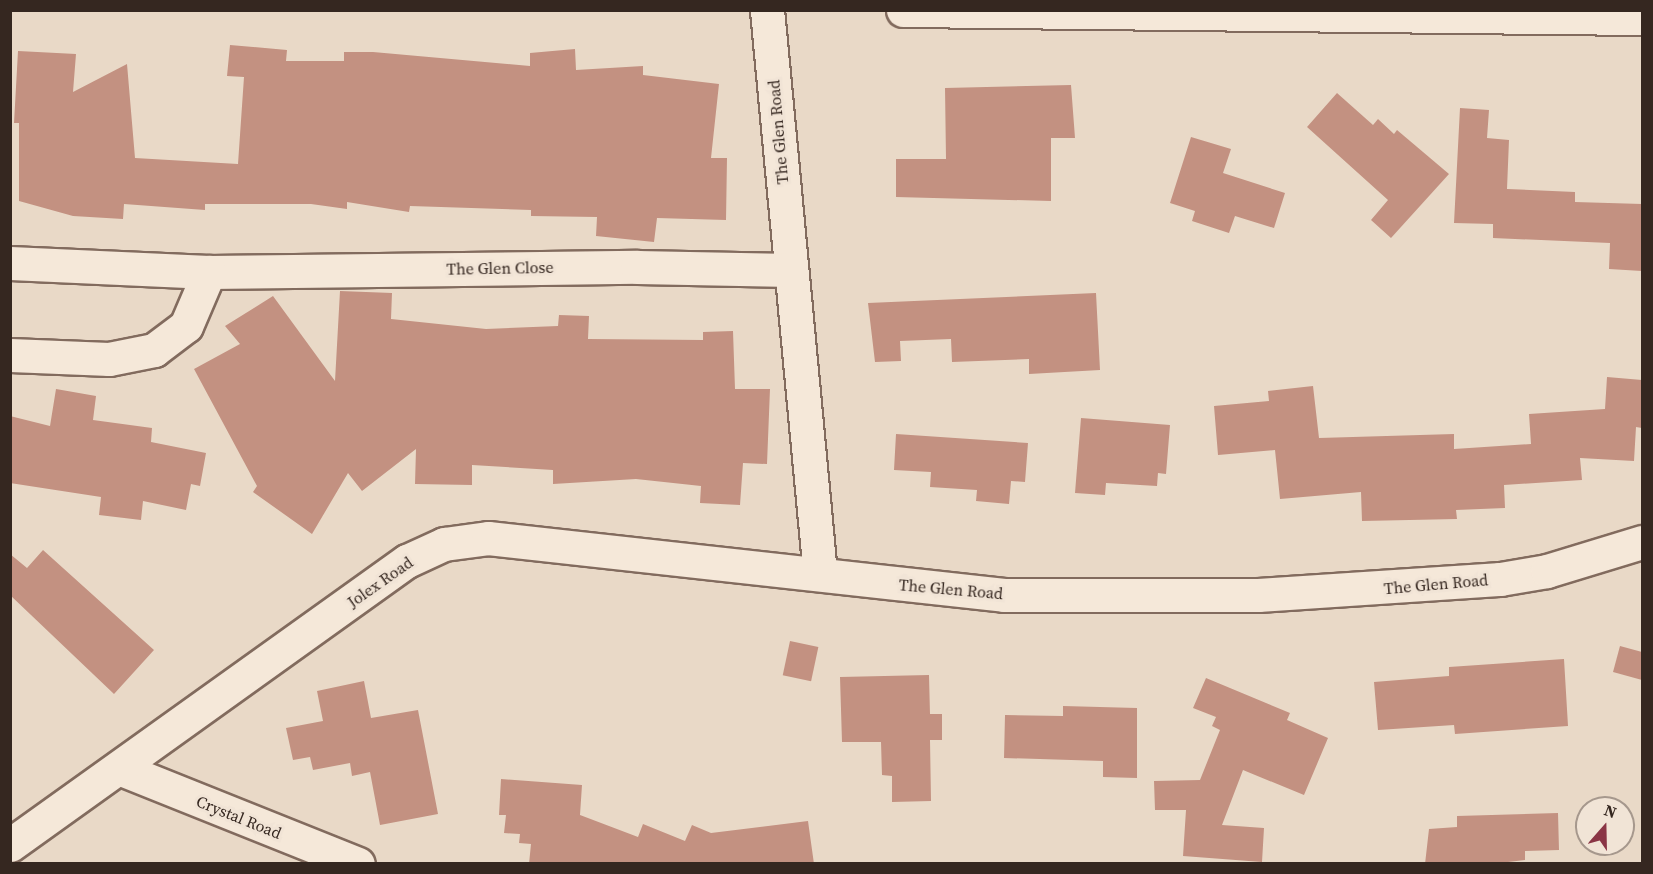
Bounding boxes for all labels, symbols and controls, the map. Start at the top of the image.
street label: The Glen Road [764,79,792,185]
street label: The Glen Close [446,257,554,279]
street label: Jolex Road [344,552,416,612]
street label: The Glen Road [1383,570,1489,598]
street label: The Glen Road [898,575,1004,603]
street label: Crystal Road [194,791,284,843]
north arrow [1575,796,1635,856]
text: N [1601,799,1620,823]

